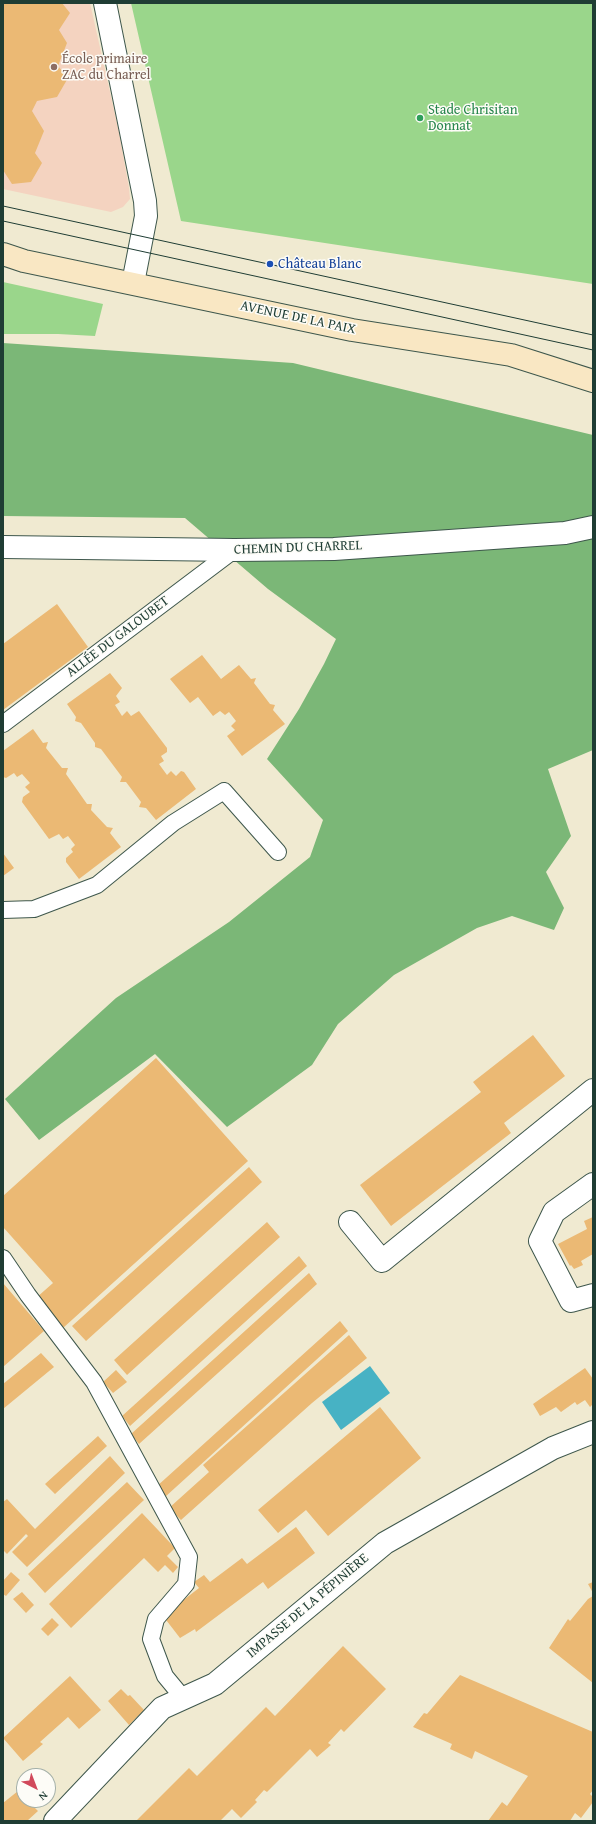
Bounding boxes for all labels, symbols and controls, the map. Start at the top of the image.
place label: École primaire ZAC du Charrel [62,51,150,84]
marker: École primaire ZAC du Charrel [49,62,59,72]
place label: Stade Chrisitan Donnat [428,102,518,134]
marker: Stade Chrisitan Donnat [415,113,425,123]
place label: Château Blanc [278,256,361,272]
marker: Château Blanc [265,259,275,269]
street label: AVENUE DE LA PAIX [239,298,357,338]
street label: CHEMIN DU CHARREL [234,537,362,559]
street label: ALLÉE DU GALOUBET [63,593,173,681]
street label: IMPASSE DE LA PÉPINIÈRE [244,1550,372,1662]
north arrow [16,1768,56,1808]
text: N [35,1788,51,1805]

